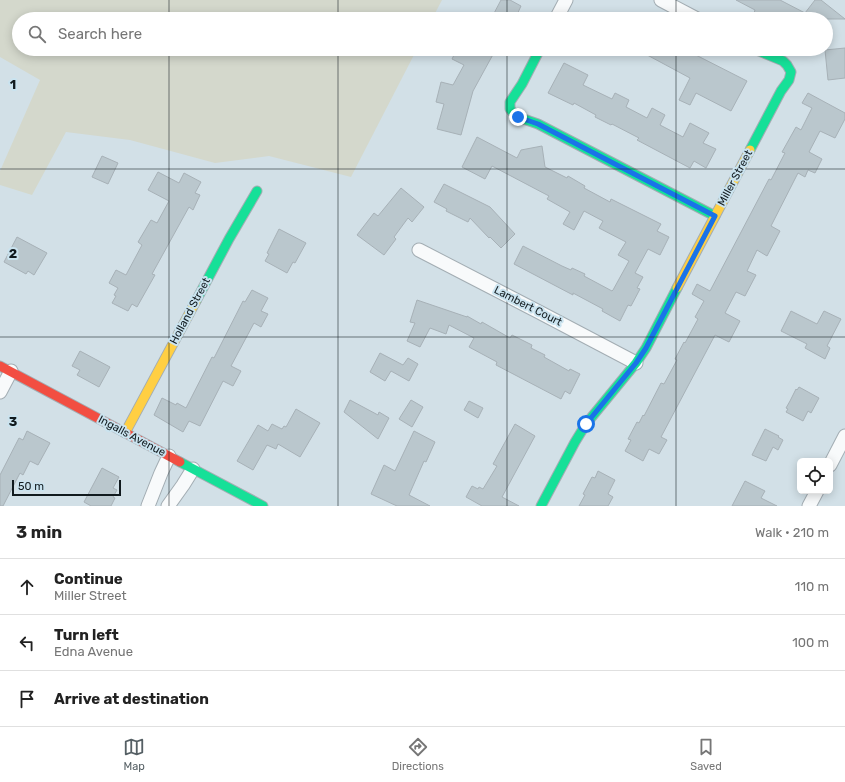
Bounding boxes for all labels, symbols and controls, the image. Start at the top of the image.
search box [12,12,833,56]
icon: search [26,23,48,45]
text: Search here [58,25,142,43]
text: 1 [10,77,16,92]
route end [509,108,527,126]
street label: Miller Street [715,147,755,208]
text: 2 [9,246,17,261]
street label: Holland Street [167,275,213,346]
street label: Lambert Court [492,283,565,329]
street label: Ingalls Avenue [96,413,168,459]
text: 3 [9,414,18,429]
route start [577,415,595,433]
map controls [797,458,833,494]
button: locate [797,458,833,494]
scale bar [12,478,121,497]
text: 50 m [18,480,44,493]
text: 3 min [16,522,62,542]
text: Walk · 210 m [755,525,829,540]
text: Continue [54,570,123,588]
icon: ahead [16,576,38,598]
text: 110 m [795,579,829,594]
text: Miller Street [54,588,126,603]
text: Turn left [54,626,119,644]
icon: left [16,632,38,654]
text: 100 m [792,635,829,650]
text: Edna Avenue [54,644,133,659]
icon: arrive [16,688,38,710]
text: Arrive at destination [54,690,209,708]
tab: Map [123,736,145,773]
tab: Directions [392,736,444,773]
tab: Saved [690,736,722,773]

